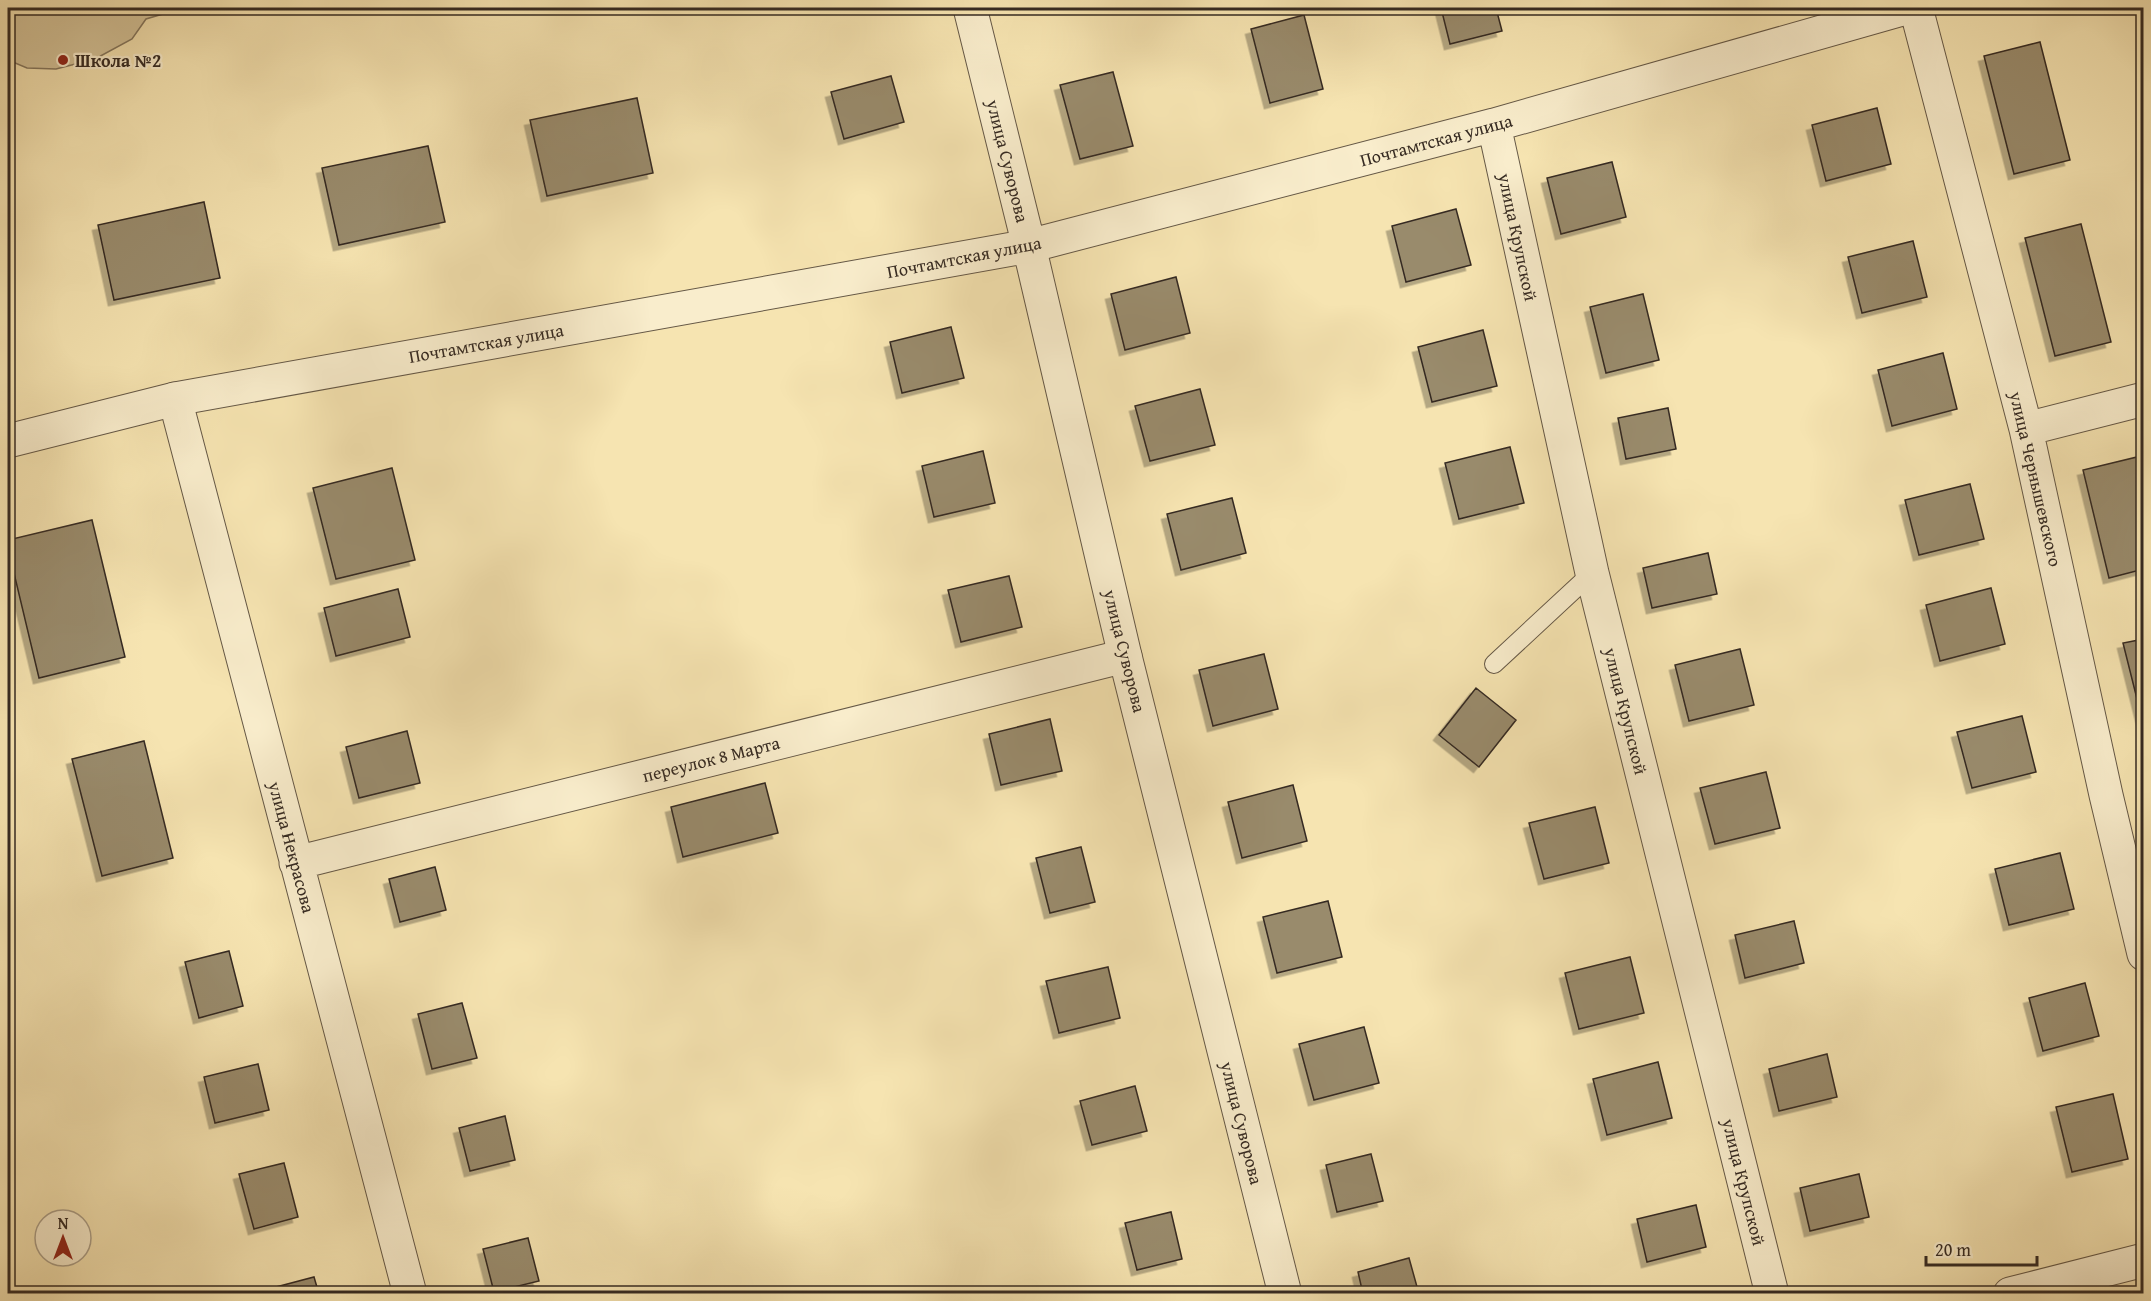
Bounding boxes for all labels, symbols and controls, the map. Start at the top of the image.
place label: Школа №2 [75,47,161,74]
marker: Школа №2 [56,53,70,67]
street label: улица Суворова [979,96,1036,226]
street label: Почтамтская улица [1357,107,1516,173]
street label: улица Крупской [1491,170,1545,304]
street label: Почтамтская улица [884,229,1044,285]
street label: Почтамтская улица [406,316,566,370]
street label: улица Чернышевского [2002,388,2069,569]
street label: улица Суворова [1096,586,1153,716]
street label: улица Крупской [1597,644,1655,778]
street label: переулок 8 Марта [639,729,783,789]
street label: улица Некрасова [261,777,323,916]
street label: улица Суворова [1213,1058,1270,1188]
street label: улица Крупской [1715,1115,1773,1249]
north arrow [33,1208,93,1268]
text: N [58,1211,69,1235]
scale bar [1926,1229,2037,1267]
text: 20 m [1935,1236,1971,1263]

